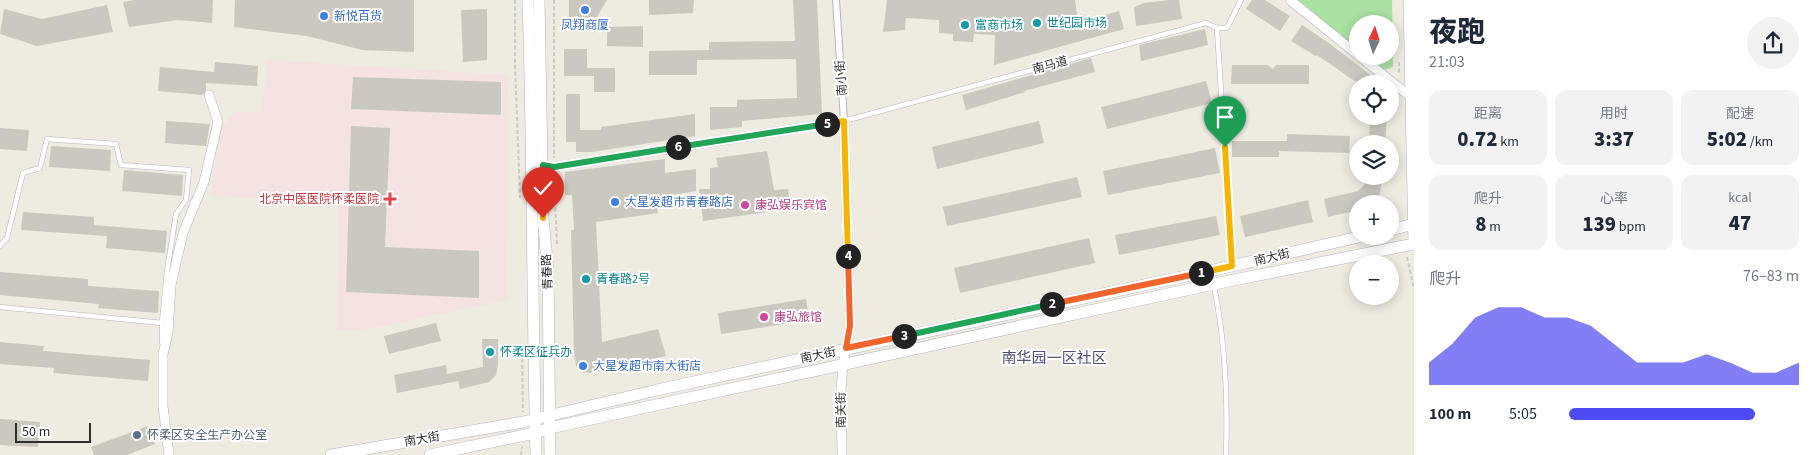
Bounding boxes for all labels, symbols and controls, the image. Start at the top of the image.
marker: 凤翔商厦 [579,4,591,16]
place label: 新悦百货 [334,8,382,25]
marker: 新悦百货 [318,10,330,22]
text: 夜跑 [1429,12,1485,52]
place label: 世纪园市场 [1047,15,1107,32]
north arrow [1349,15,1399,65]
map controls [1349,15,1399,305]
place label: 凤翔商厦 [561,17,609,34]
place label: 富商市场 [975,17,1023,34]
marker: 世纪园市场 [1031,17,1043,29]
button: share [1747,17,1799,69]
marker: 富商市场 [959,19,971,31]
text: 21:03 [1429,51,1465,73]
street label: 南马道 [1031,53,1070,78]
street label: 南小街 [832,59,851,97]
button: locate [1349,75,1399,125]
pin [1204,96,1246,147]
icon: arrive [1211,103,1239,131]
text: 距离 [1474,104,1502,124]
text: 用时 [1600,104,1628,124]
text: 配速 [1726,104,1754,124]
pin: 5 [814,112,840,136]
text: 5 [824,114,831,134]
text: 0.72 [1457,124,1497,154]
text: 3:37 [1594,124,1634,154]
text: 5:02 [1707,124,1747,154]
text: km [1497,132,1519,152]
text: /km [1747,132,1773,152]
pin: 6 [666,134,690,160]
button: layers [1349,135,1399,185]
text: 6 [675,137,682,157]
pin [522,167,564,218]
icon: check [529,174,557,202]
text: kcal [1728,188,1752,208]
text: 爬升 [1474,189,1502,209]
text: 心率 [1600,189,1628,209]
place label: 北京中医医院怀柔医院 [259,191,379,208]
marker: 北京中医医院怀柔医院 [383,192,397,206]
place label: 大星发超市青春路店 [625,194,733,211]
button: + [1349,195,1399,245]
marker: 大星发超市青春路店 [609,196,621,208]
place label: 康弘娱乐宾馆 [755,197,827,214]
marker: 康弘娱乐宾馆 [739,199,751,211]
text: 47 [1729,208,1751,238]
text: 8 [1475,209,1486,239]
text: 139 [1582,209,1616,239]
text: m [1486,217,1501,237]
text: bpm [1616,217,1646,237]
pin: 4 [836,244,860,268]
street label: 南大街 [1253,245,1292,270]
text: 4 [845,246,852,266]
street label: 青春路 [538,254,557,290]
button: − [1349,255,1399,305]
pin: 1 [1188,260,1214,286]
text: 1 [1198,263,1205,283]
text: 76–83 m [1743,265,1799,287]
text: 爬升 [1429,268,1461,290]
place label: 青春路2号 [596,271,650,288]
marker: 青春路2号 [580,273,592,285]
pin: 2 [1040,292,1064,316]
text: 2 [1049,294,1056,314]
place label: 康弘旅馆 [774,309,822,326]
marker: 康弘旅馆 [758,311,770,323]
pin: 3 [892,324,916,348]
text: 3 [901,326,908,346]
street label: 南大街 [799,343,837,368]
place label: 怀柔区征兵办 [500,344,572,361]
marker: 怀柔区征兵办 [484,346,496,358]
district label: 南华园一区社区 [1001,348,1107,369]
place label: 大星发超市南大街店 [593,358,701,375]
marker: 大星发超市南大街店 [577,360,589,372]
street label: 南关街 [833,392,850,428]
text: 100 m [1429,403,1471,425]
text: 5:05 [1509,403,1537,425]
scale bar [15,420,91,443]
text: 50 m [22,422,50,442]
place label: 怀柔区安全生产办公室 [147,427,267,444]
street label: 南大街 [403,428,441,451]
marker: 怀柔区安全生产办公室 [131,429,143,441]

